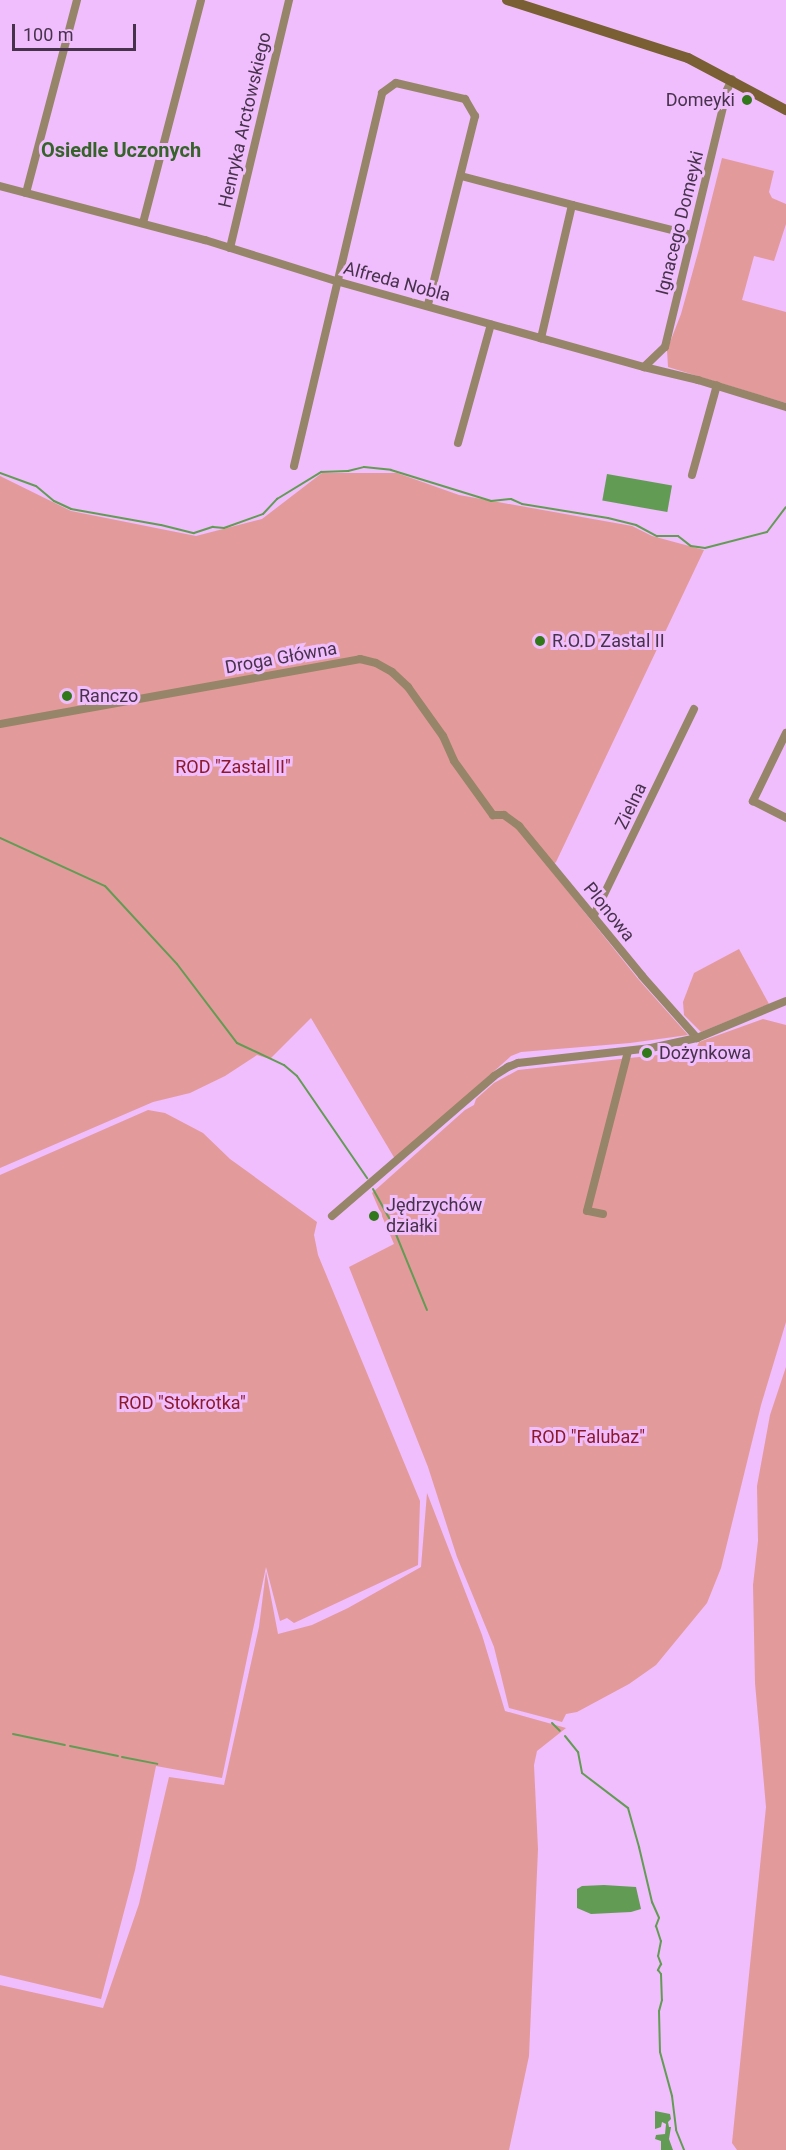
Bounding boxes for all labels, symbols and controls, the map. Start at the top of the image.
scale bar [15,12,140,50]
text: 100 m [23,24,74,45]
street label: Henryka Arctowskiego [214,30,276,210]
place label: Domeyki [666,89,735,111]
marker: Domeyki [740,93,754,107]
district label: Osiedle Uczonych [41,138,201,162]
street label: Ignacego Domeyki [652,149,708,297]
street label: Alfreda Nobla [341,257,453,307]
place label: R.O.D Zastal II [552,630,665,652]
marker: R.O.D Zastal II [533,634,547,648]
street label: Droga Główna [223,638,339,678]
place label: Ranczo [79,685,138,707]
marker: Ranczo [60,689,74,703]
park label: ROD "Zastal II" [175,756,291,778]
street label: Zielna [611,779,651,833]
street label: Plonowa [579,878,639,946]
place label: Dożynkowa [659,1042,751,1064]
marker: Dożynkowa [640,1046,654,1060]
place label: Jędrzychów działki [386,1195,482,1238]
marker: Jędrzychów działki [367,1209,381,1223]
park label: ROD "Stokrotka" [118,1392,246,1414]
park label: ROD "Falubaz" [531,1426,645,1448]

